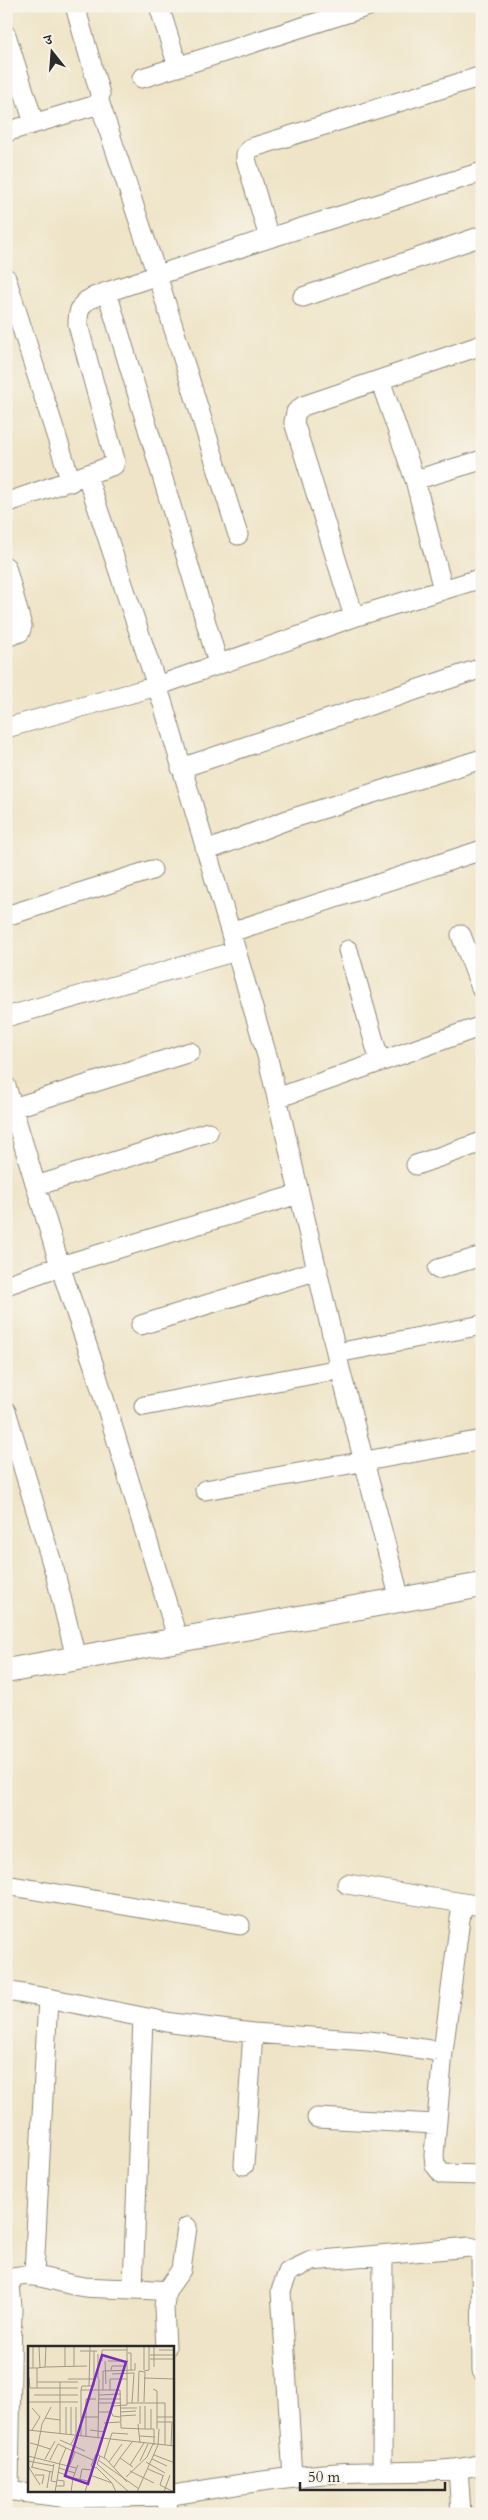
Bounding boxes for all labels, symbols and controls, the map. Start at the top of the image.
north arrow [28,28,78,78]
text: उ [41,30,55,50]
inset map [28,2346,174,2492]
scale bar [300,2460,446,2492]
text: 50 m [308,2467,340,2487]

